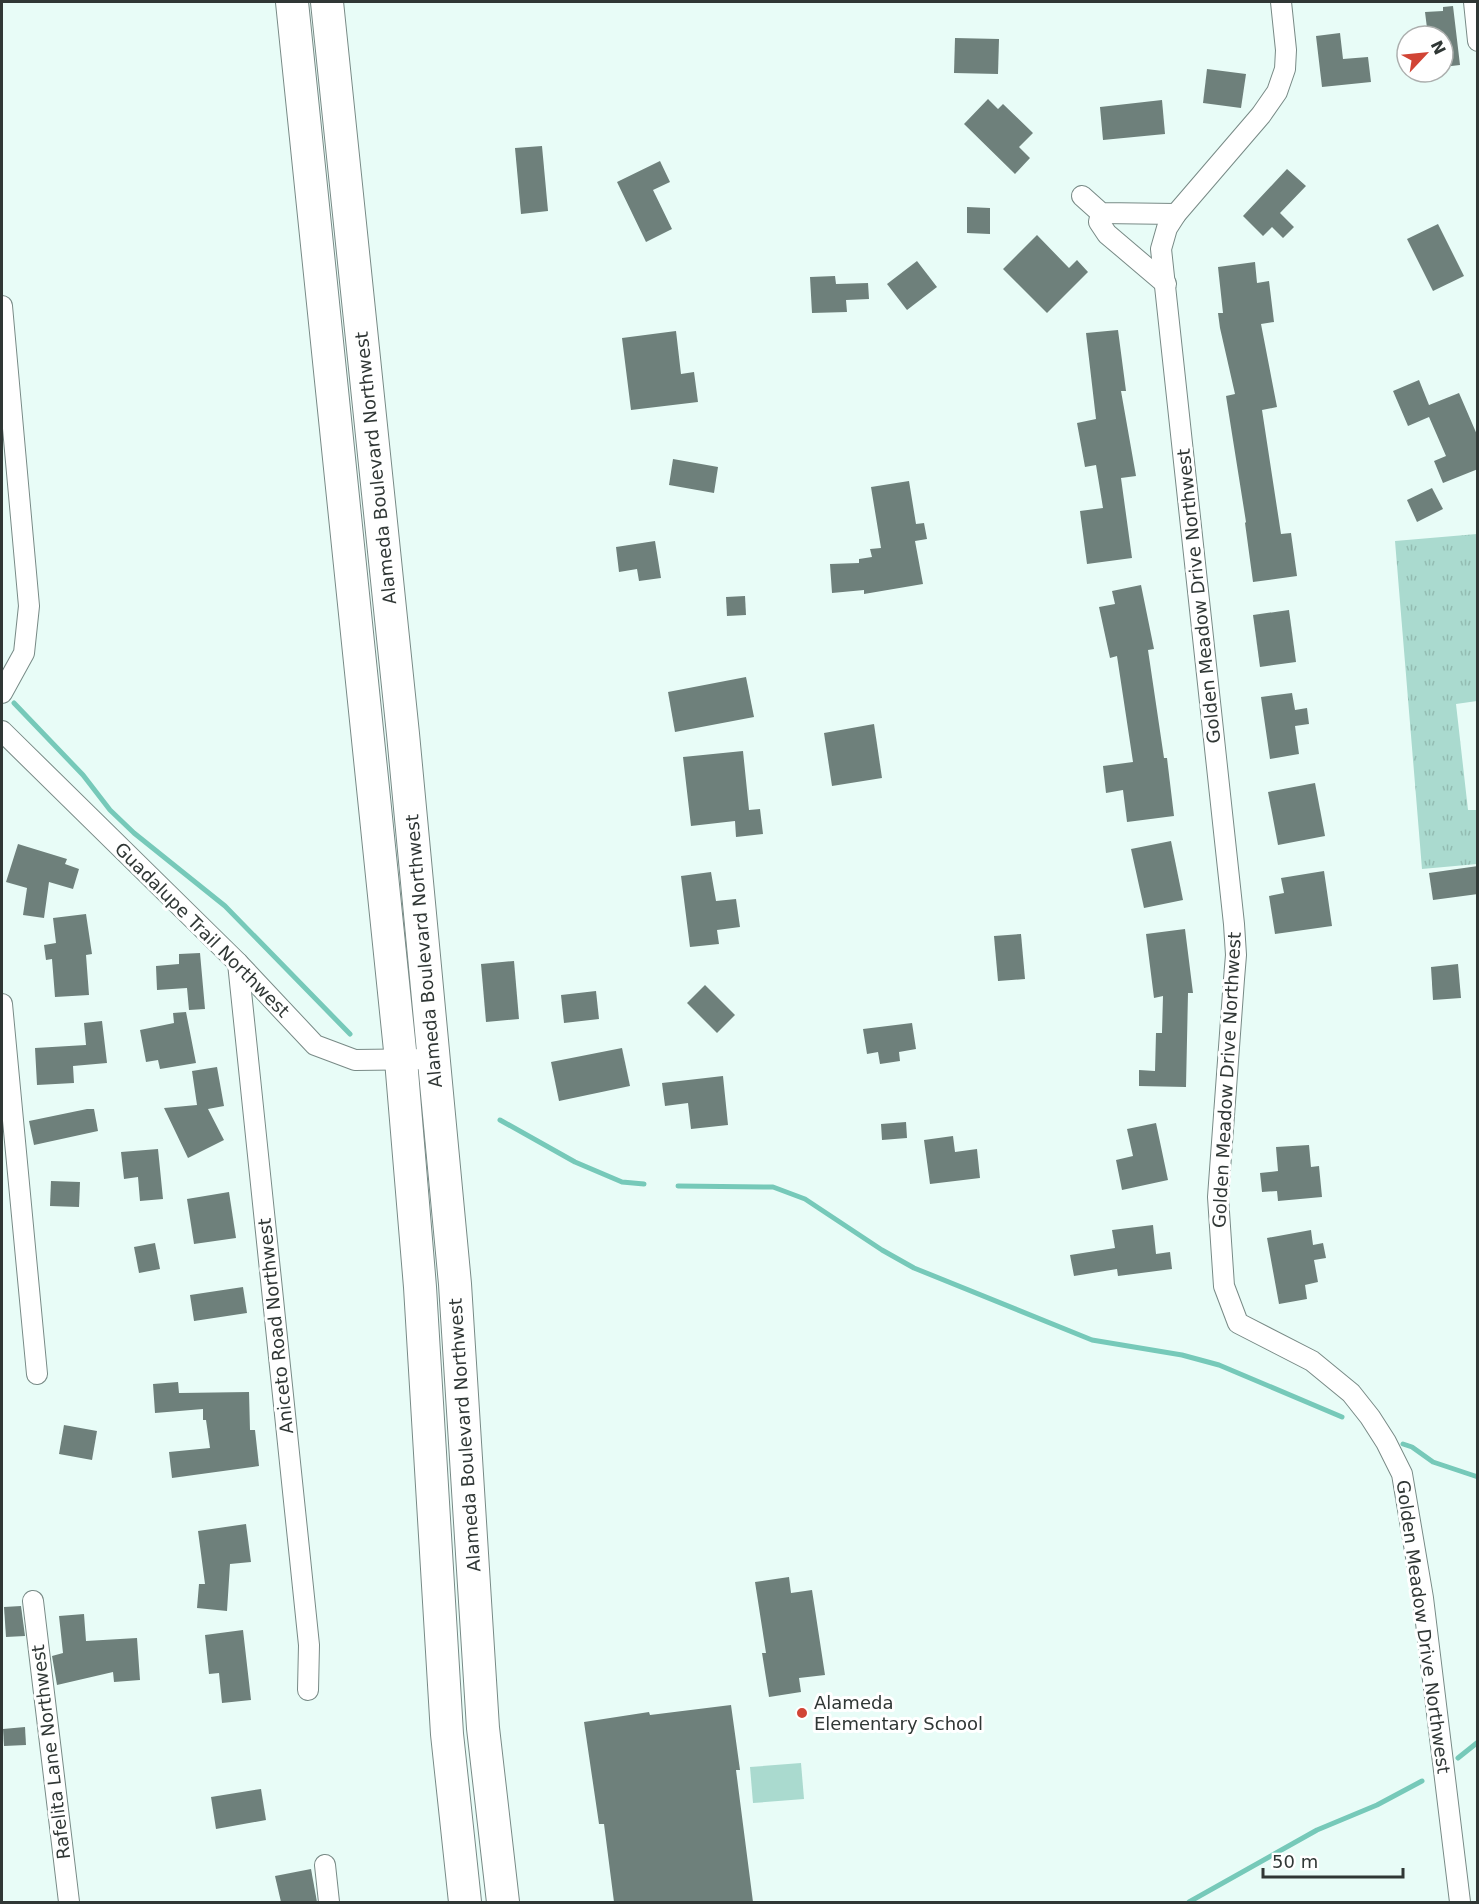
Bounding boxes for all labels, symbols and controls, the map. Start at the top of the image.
north arrow [1395,24,1455,84]
text: N [1427,37,1450,58]
street label: Alameda Boulevard Northwest [351,330,400,606]
street label: Golden Meadow Drive Northwest [1173,448,1224,745]
street label: Alameda Boulevard Northwest [401,813,446,1089]
street label: Guadalupe Trail Northwest [111,838,294,1021]
street label: Golden Meadow Drive Northwest [1208,931,1245,1229]
street label: Aniceto Road Northwest [254,1217,297,1435]
street label: Alameda Boulevard Northwest [444,1297,485,1573]
street label: Golden Meadow Drive Northwest [1392,1479,1455,1775]
street label: Rafelita Lane Northwest [27,1643,74,1861]
place label: Alameda Elementary School [814,1692,983,1734]
marker: Alameda Elementary School [795,1706,809,1720]
scale bar [1263,1841,1402,1879]
text: 50 m [1272,1851,1318,1872]

